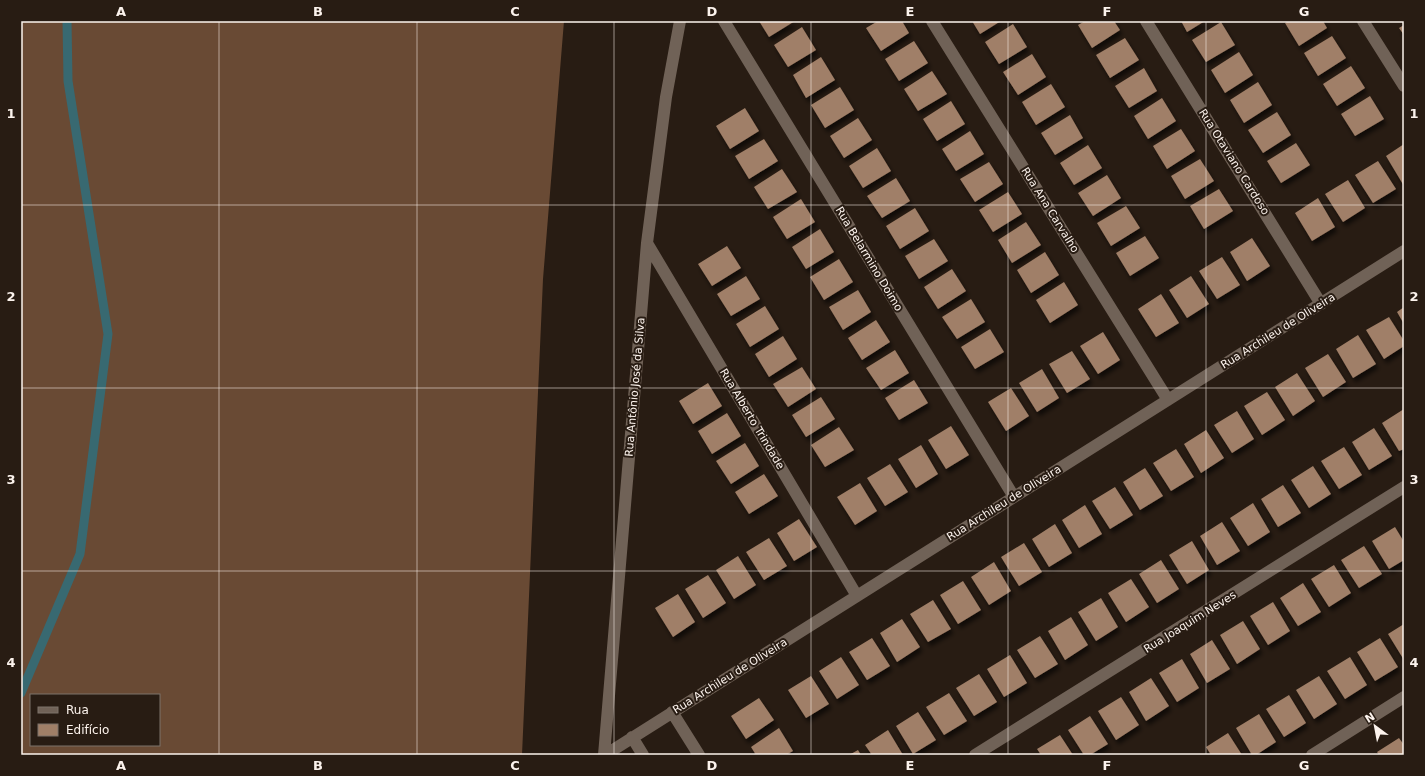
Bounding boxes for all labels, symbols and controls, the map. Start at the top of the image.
text: A [116,4,126,19]
text: B [313,4,323,19]
text: C [510,4,520,19]
text: D [707,4,718,19]
text: E [906,4,914,19]
text: F [1103,4,1111,19]
text: G [1299,4,1309,19]
text: 1 [6,106,16,121]
text: 1 [1409,106,1419,121]
street label: Rua Otaviano Cardoso [1196,107,1272,218]
street label: Rua Ana Carvalho [1019,165,1082,255]
street label: Rua Belarmino Doimo [833,204,905,314]
text: 2 [6,289,16,304]
text: 2 [1409,289,1419,304]
street label: Rua Archileu de Oliveira [1219,290,1337,372]
street label: Rua Antônio José da Silva [622,317,648,457]
street label: Rua Alberto Trindade [717,366,787,472]
street label: Rua Archileu de Oliveira [945,462,1063,544]
text: 3 [6,472,16,487]
text: 3 [1409,472,1419,487]
street label: Rua Joaquim Neves [1141,588,1239,656]
street label: Rua Archileu de Oliveira [671,635,789,717]
text: 4 [6,655,16,670]
text: 4 [1409,655,1419,670]
legend [30,694,160,746]
text: Rua [66,703,89,717]
north arrow [1355,706,1395,746]
text: N [1363,710,1377,726]
text: Edifício [66,723,109,737]
text: A [116,758,126,773]
text: B [313,758,323,773]
text: C [510,758,520,773]
text: D [707,758,718,773]
text: E [906,758,914,773]
text: F [1103,758,1111,773]
text: G [1299,758,1309,773]

